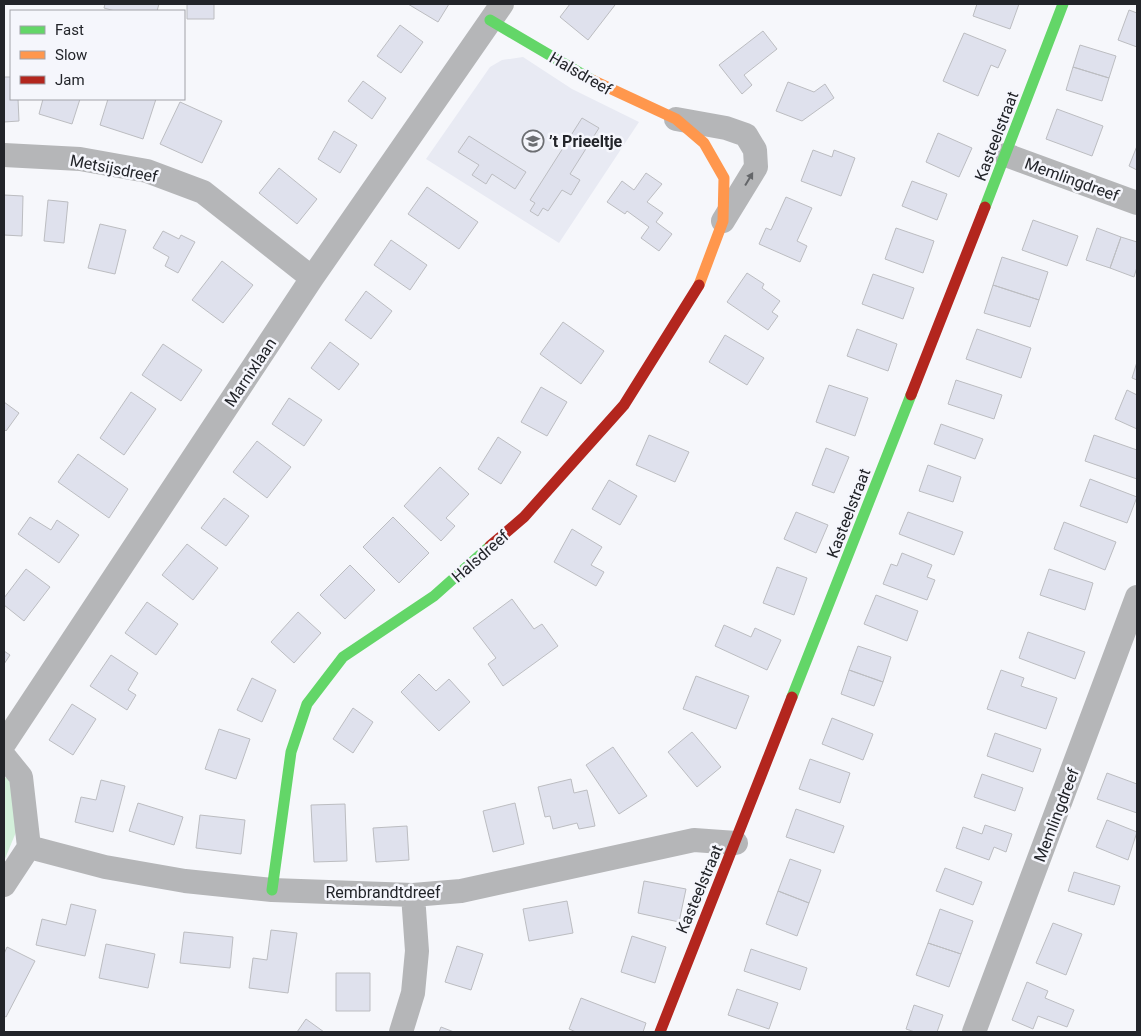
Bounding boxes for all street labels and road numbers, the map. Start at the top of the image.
street label: Halsdreef [546,48,616,99]
street label: Kasteelstraat [971,89,1022,184]
street label: Metsijsdreef [69,151,160,186]
street label: Memlingdreef [1022,154,1122,205]
street label: Marnixlaan [220,334,280,410]
street label: Kasteelstraat [823,466,874,561]
street label: Halsdreef [448,526,513,586]
street label: Memlingdreef [1030,765,1083,865]
street label: Kasteelstraat [672,842,727,936]
street label: Rembrandtdreef [325,883,441,902]

